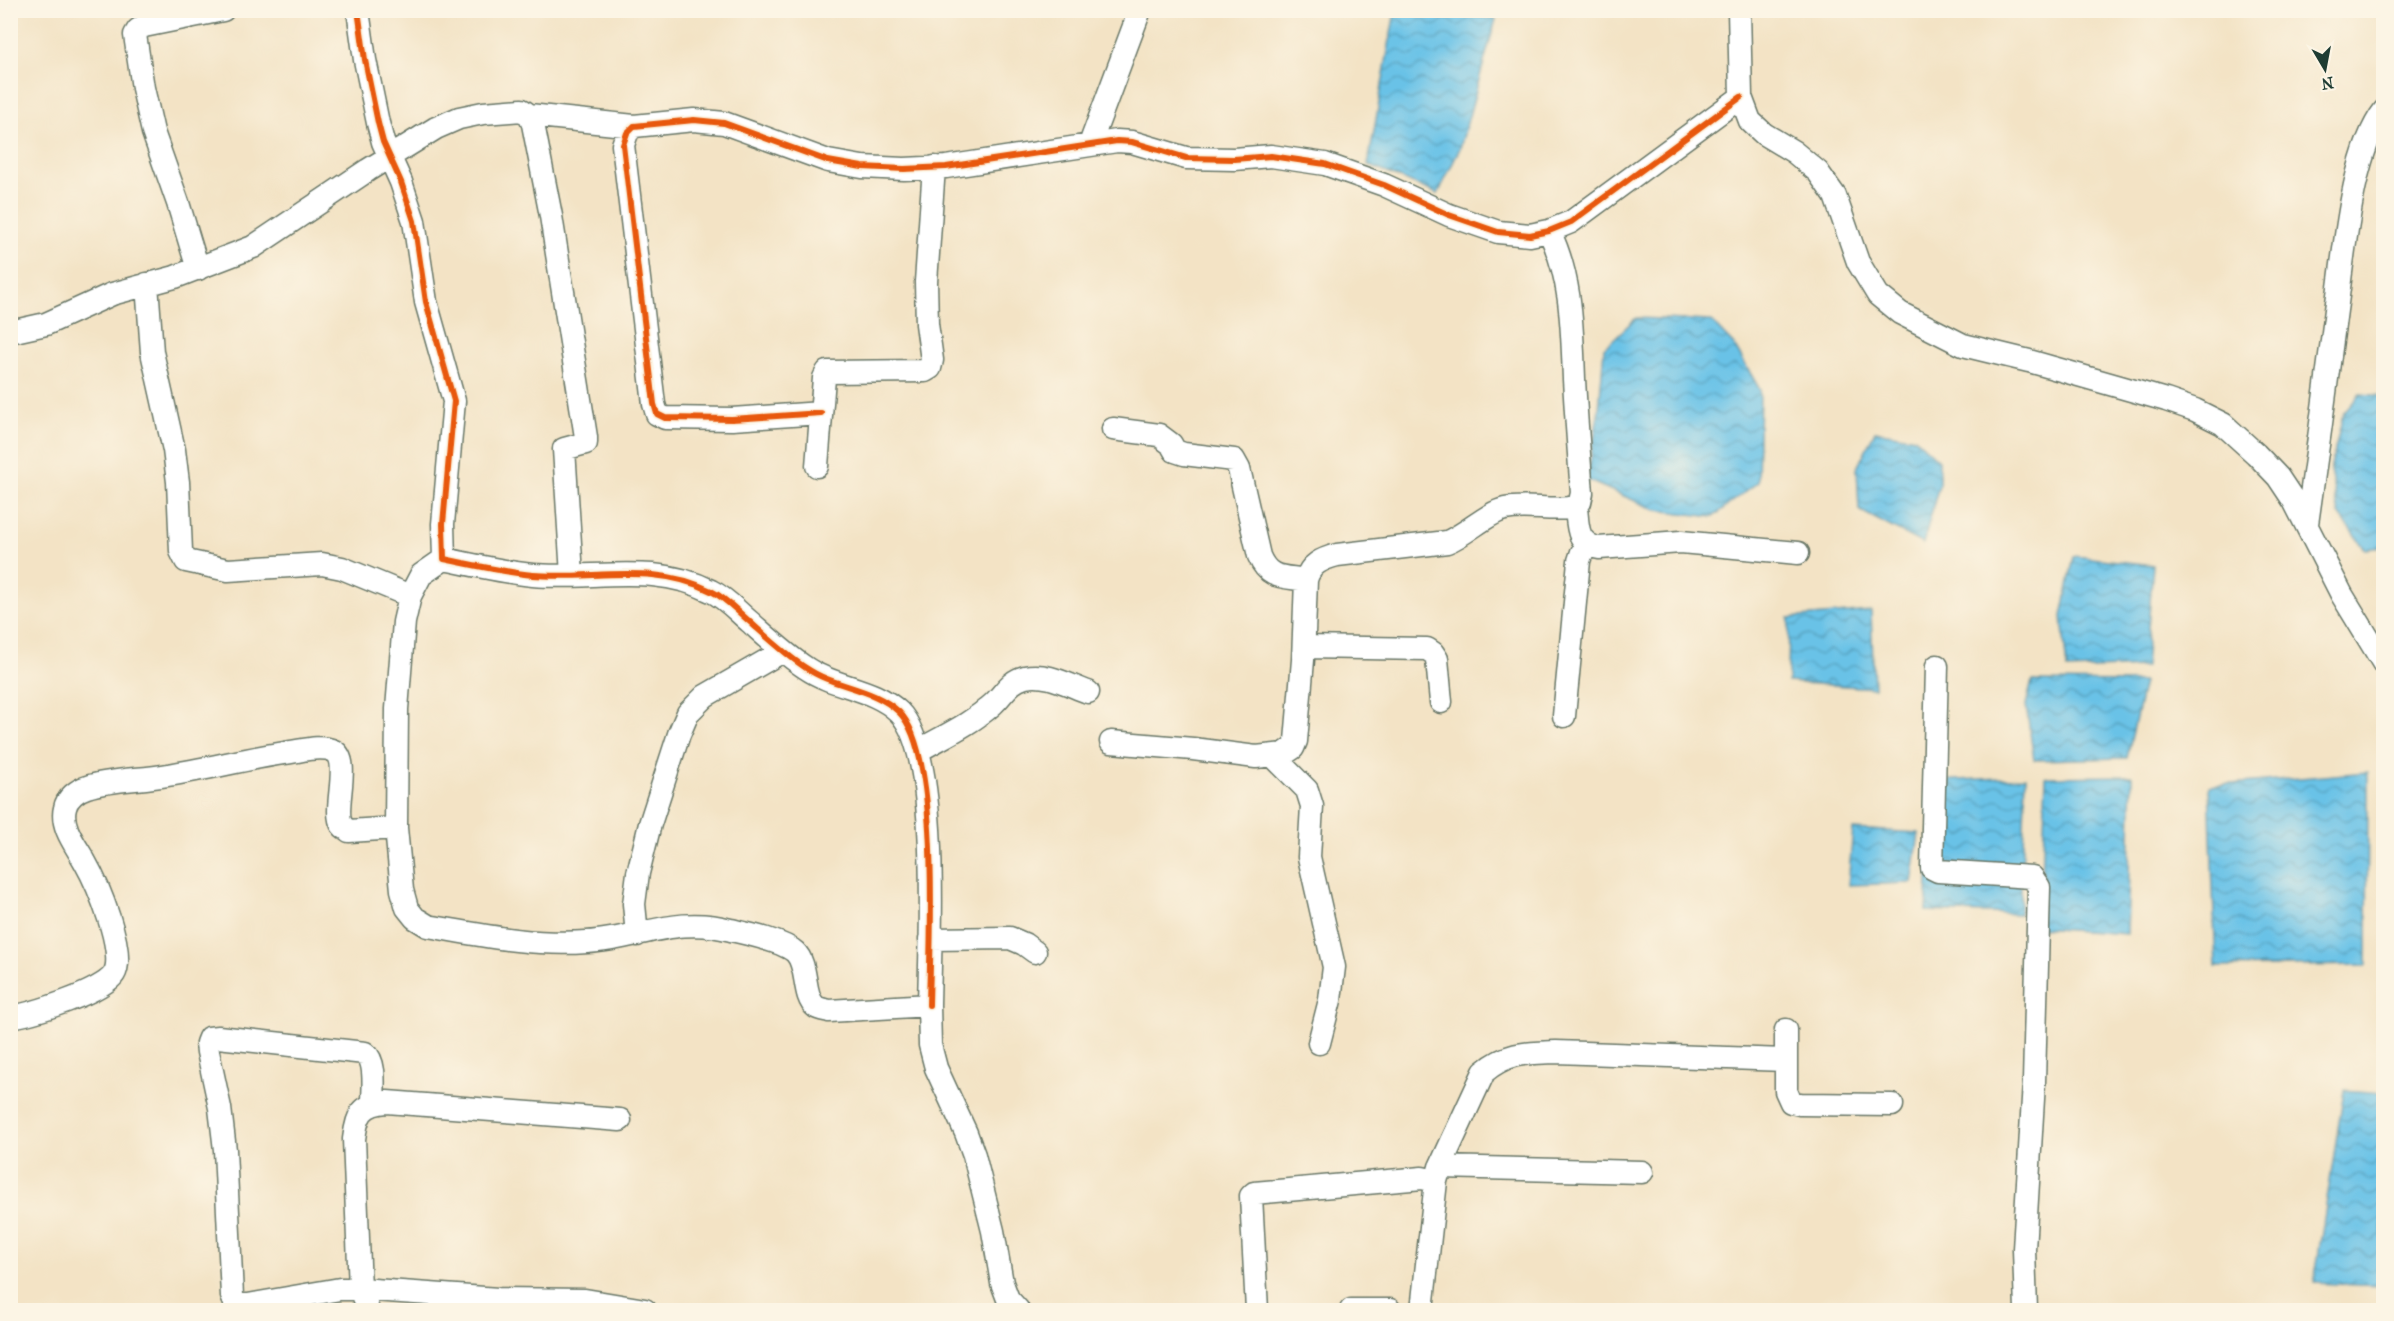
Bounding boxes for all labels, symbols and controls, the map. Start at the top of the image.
north arrow [2295,39,2355,99]
text: N [2319,73,2335,94]

